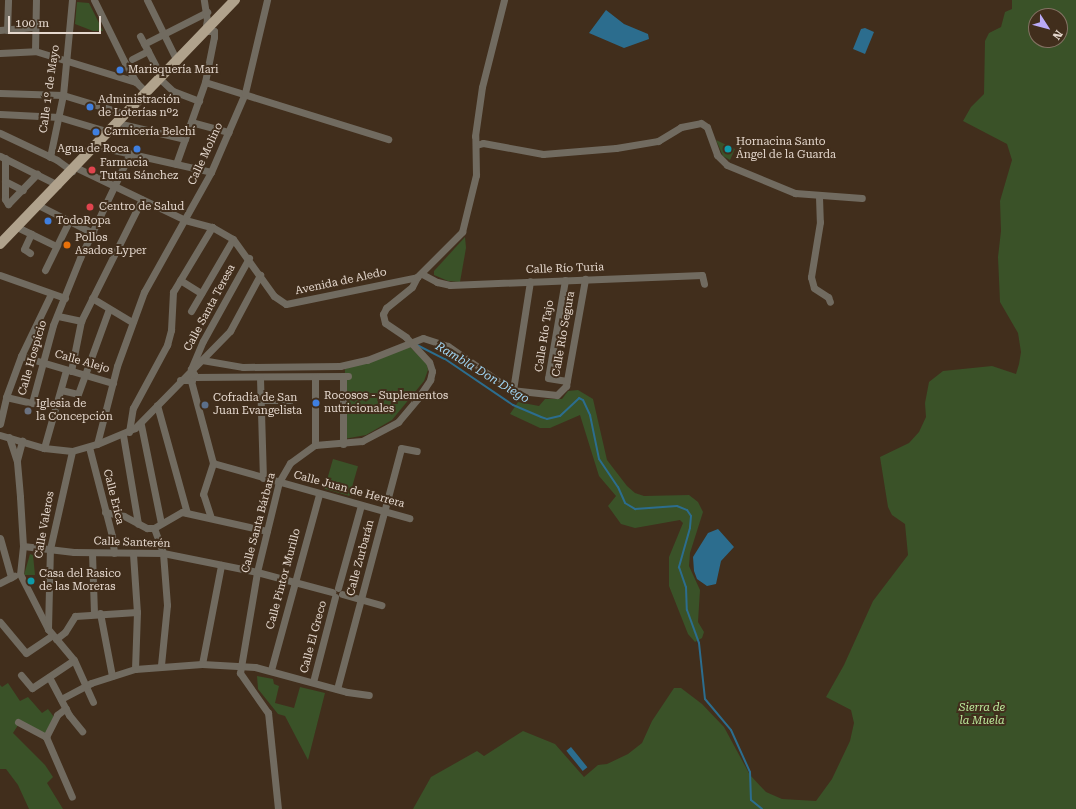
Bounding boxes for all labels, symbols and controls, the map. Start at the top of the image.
scale bar [10,8,103,34]
north arrow [1028,8,1068,48]
text: 100 m [15,16,49,30]
text: N [1050,28,1065,42]
street label: Calle 1º de Mayo [37,44,63,134]
place label: Marisquería Mari [128,63,219,77]
marker: Marisquería Mari [115,65,125,75]
place label: Administración de Loterías nº2 [98,94,180,120]
marker: Administración de Loterías nº2 [85,102,95,112]
street label: Calle Molino [186,121,226,187]
place label: Carnicería Belchí [104,125,195,139]
marker: Carnicería Belchí [91,127,101,137]
place label: Hornacina Santo Ángel de la Guarda [736,136,836,162]
place label: Agua de Roca [57,142,129,156]
marker: Agua de Roca [132,144,142,154]
marker: Hornacina Santo Ángel de la Guarda [723,144,733,154]
place label: Farmacia Tutau Sánchez [100,157,178,183]
marker: Farmacia Tutau Sánchez [87,165,97,175]
place label: Centro de Salud [99,200,184,214]
marker: Centro de Salud [84,201,96,213]
place label: TodoRopa [56,214,110,228]
marker: TodoRopa [43,216,53,226]
place label: Pollos Asados Lyper [75,232,147,258]
marker: Pollos Asados Lyper [62,240,72,250]
street label: Calle Río Turia [526,261,604,277]
street label: Calle Santa Teresa [182,262,238,354]
street label: Avenida de Aledo [294,266,388,298]
street label: Calle Río Segura [550,290,578,378]
street label: Calle Río Tajo [533,299,557,373]
street label: Calle Hospicio [16,319,50,397]
water label: Rambla Don Diego [433,339,531,407]
street label: Calle Alejo [53,348,111,376]
place label: Rocosos - Suplementos nutricionales [324,390,448,416]
place label: Cofradía de San Juan Evangelista [213,392,302,418]
place label: Iglesia de la Concepción [36,398,113,424]
marker: Rocosos - Suplementos nutricionales [311,398,321,408]
marker: Cofradía de San Juan Evangelista [200,400,210,410]
marker: Iglesia de la Concepción [23,406,33,416]
street label: Calle Erica [100,468,126,526]
street label: Calle Juan de Herrera [292,469,406,511]
street label: Calle Santa Bárbara [239,471,279,575]
street label: Calle Valeros [33,490,57,560]
street label: Calle Zurbarán [345,519,377,597]
street label: Calle Pintor Murillo [264,527,304,631]
street label: Calle Santerén [93,535,171,551]
place label: Casa del Rasico de las Moreras [39,568,121,594]
marker: Casa del Rasico de las Moreras [26,576,36,586]
street label: Calle El Greco [298,599,330,675]
park label: Sierra de la Muela [959,702,1005,728]

